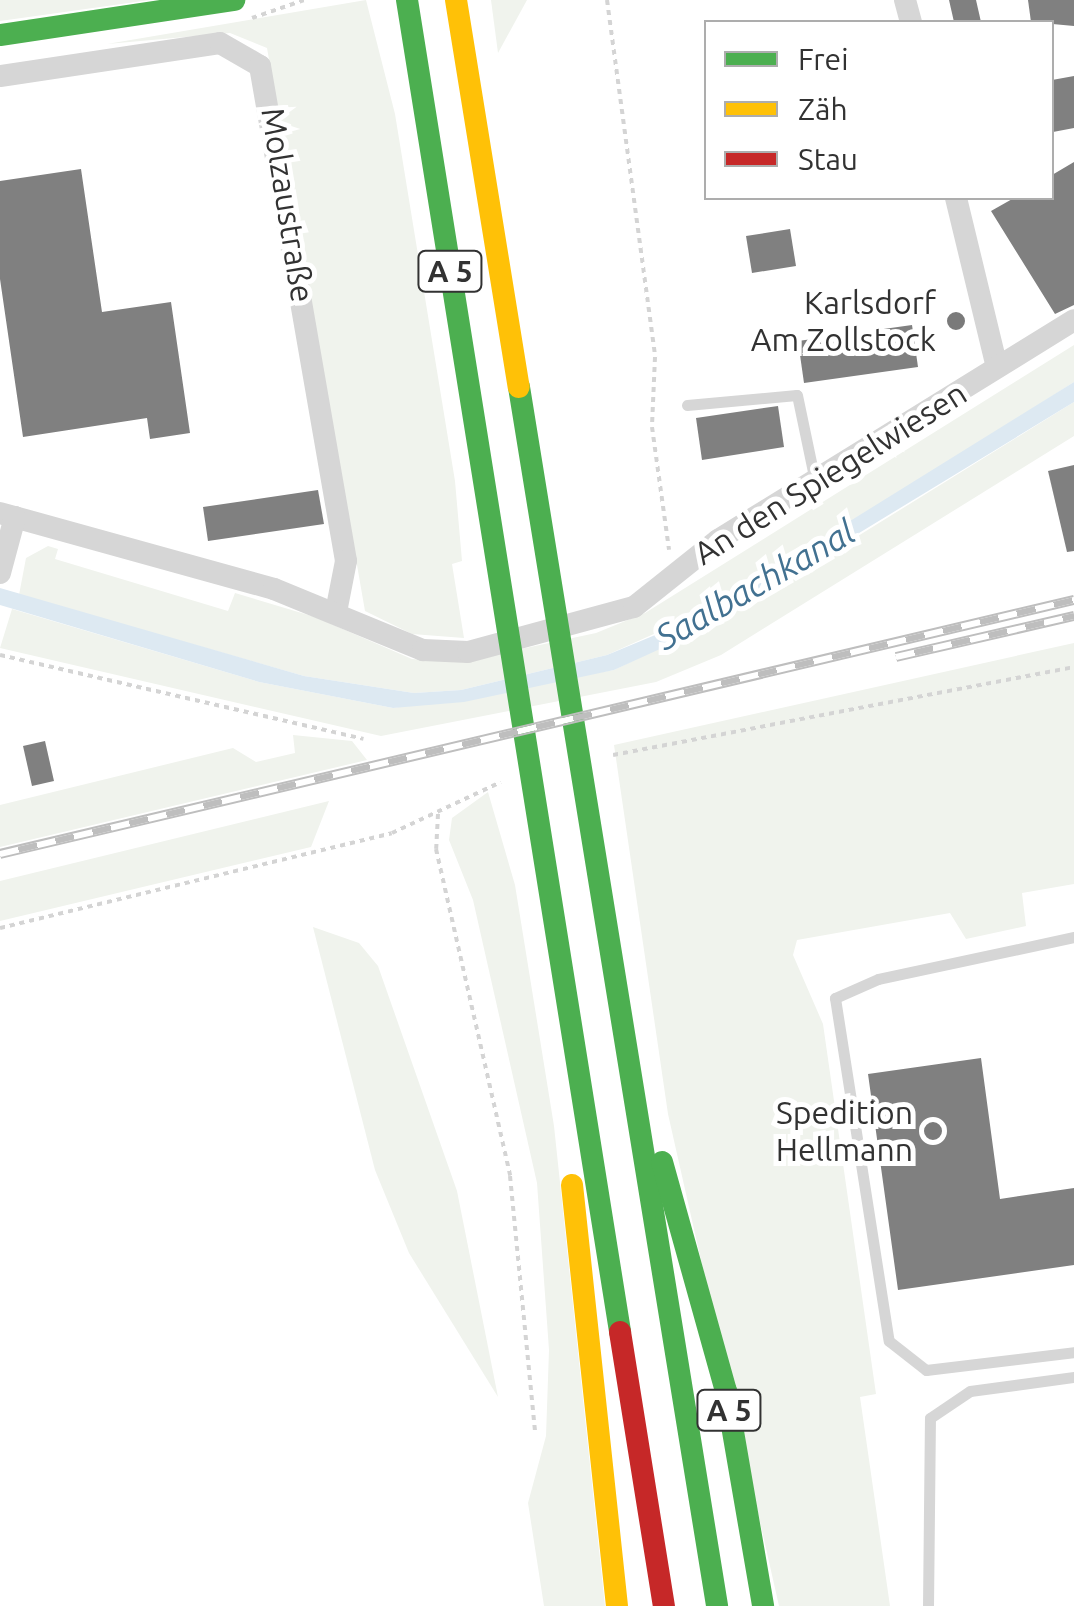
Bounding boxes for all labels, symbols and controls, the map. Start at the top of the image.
legend [704,20,1054,200]
text: Frei [798,42,848,76]
text: Zäh [798,92,848,126]
street label: Molzaustraße [254,105,322,305]
text: Stau [798,142,858,176]
road number: A 5 [415,246,485,296]
place label: Karlsdorf Am Zollstock [751,284,936,359]
marker: Karlsdorf Am Zollstock [945,310,967,332]
street label: An den Spiegelwiesen [687,374,973,572]
water label: Saalbachkanal [648,510,862,658]
place label: Spedition Hellmann [776,1094,913,1169]
marker: Spedition Hellmann [922,1120,944,1142]
road number: A 5 [694,1385,764,1435]

